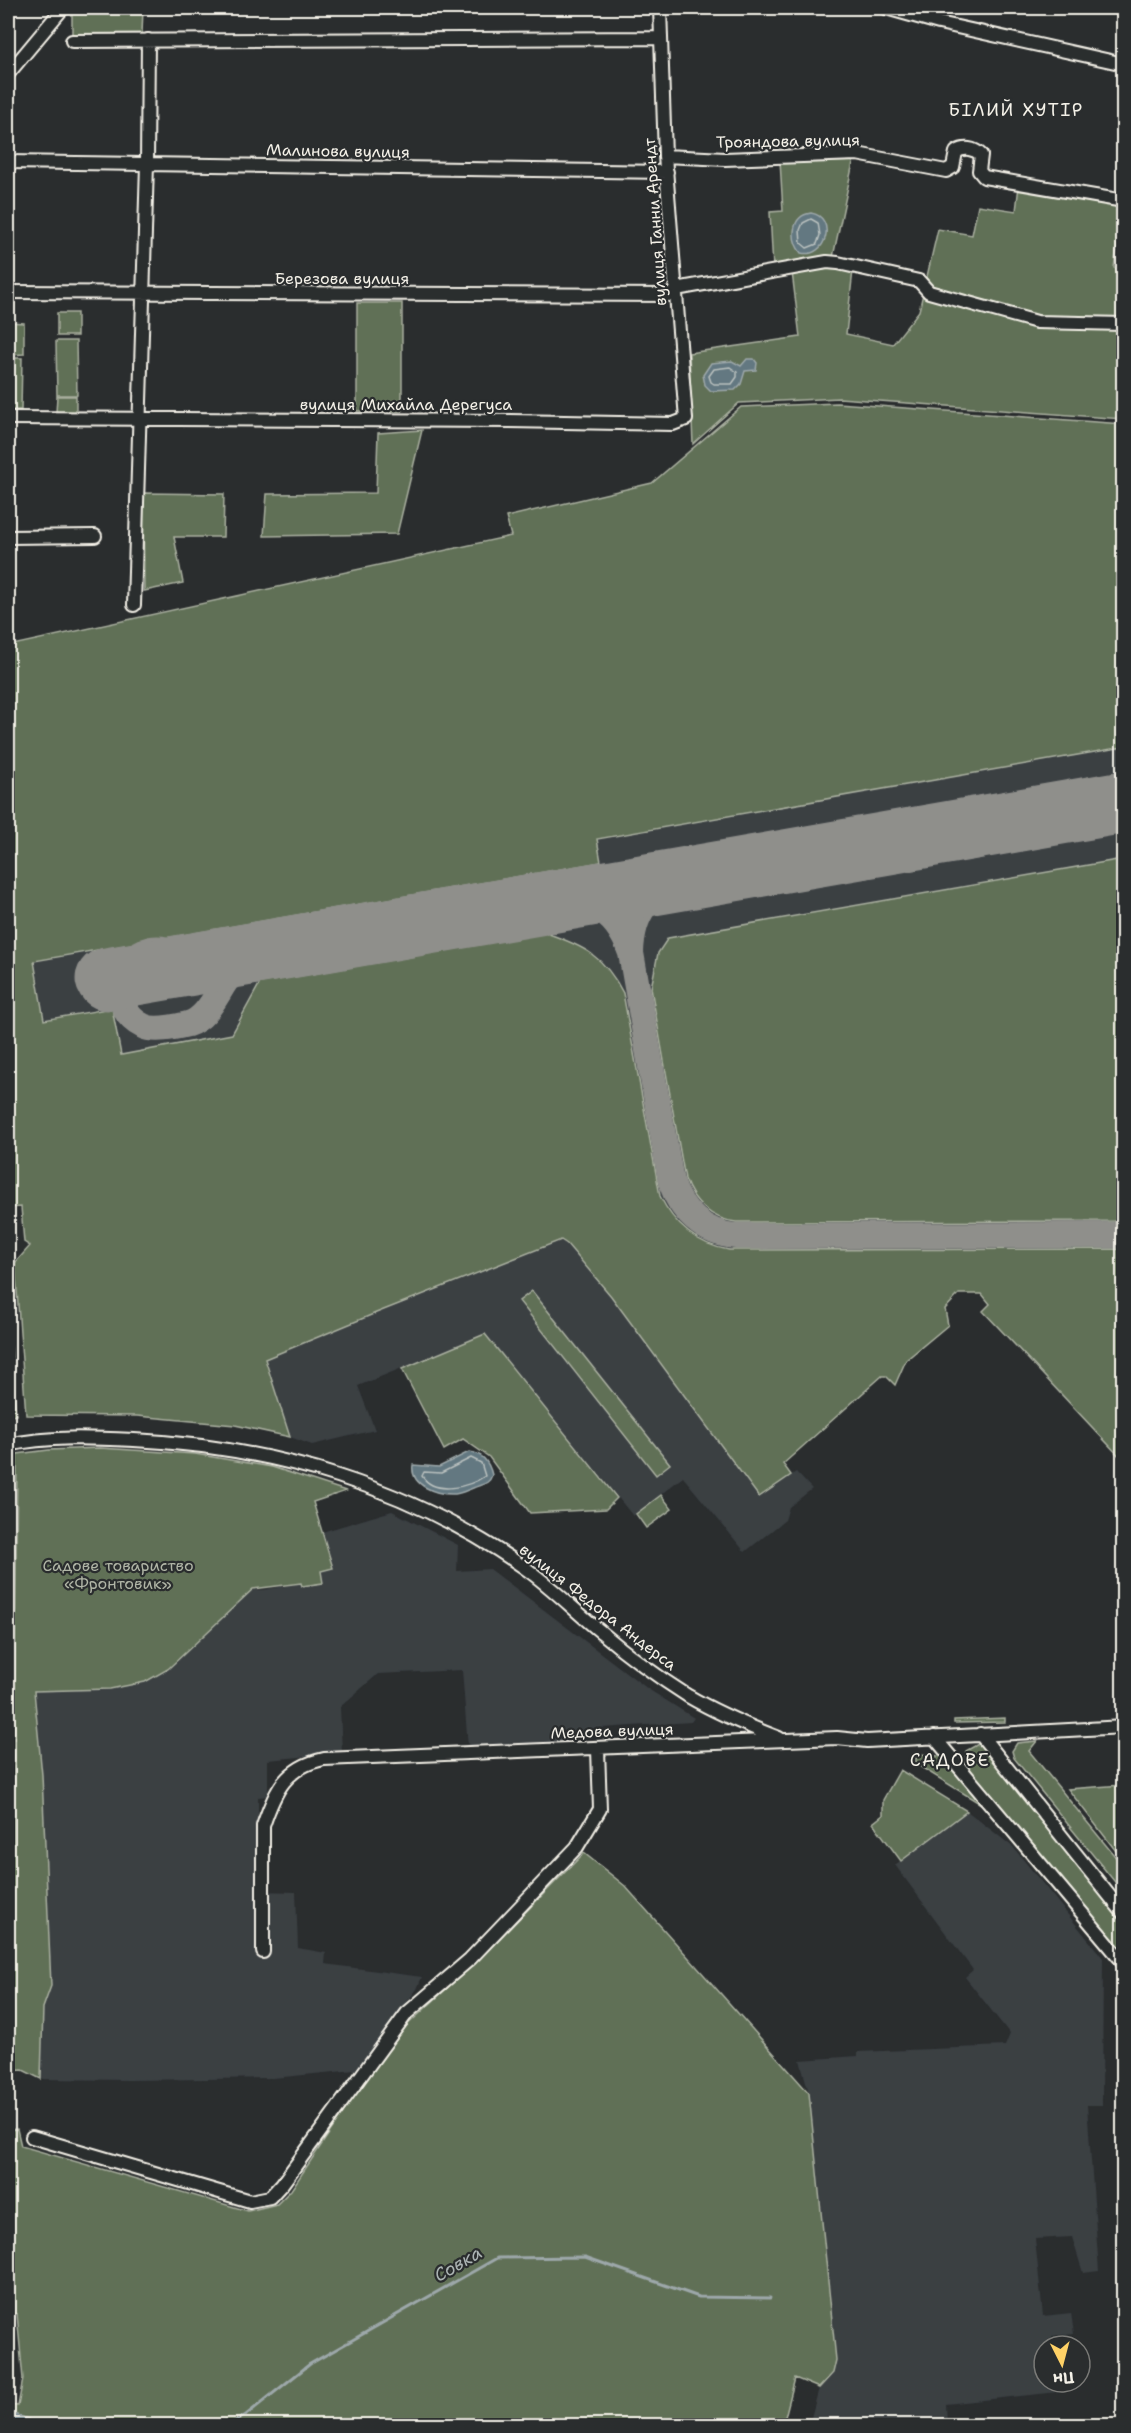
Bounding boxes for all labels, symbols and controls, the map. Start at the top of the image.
district label: БІЛИЙ ХУТІР [948,98,1084,122]
street label: Трояндова вулиця [716,129,860,153]
street label: вулиця Ганни Арендт [639,136,671,307]
street label: Малинова вулиця [266,139,410,163]
street label: Березова вулиця [275,268,409,289]
street label: вулиця Михайла Дерегуса [300,394,512,415]
street label: вулиця Федора Андерса [515,1539,681,1675]
park label: Садове товариство «Фронтовик» [42,1555,194,1594]
street label: Медова вулиця [550,1718,674,1744]
district label: САДОВЕ [910,1748,990,1772]
water label: Совка [429,2241,487,2287]
north arrow [1032,2334,1092,2394]
text: Пн [1052,2367,1075,2390]

